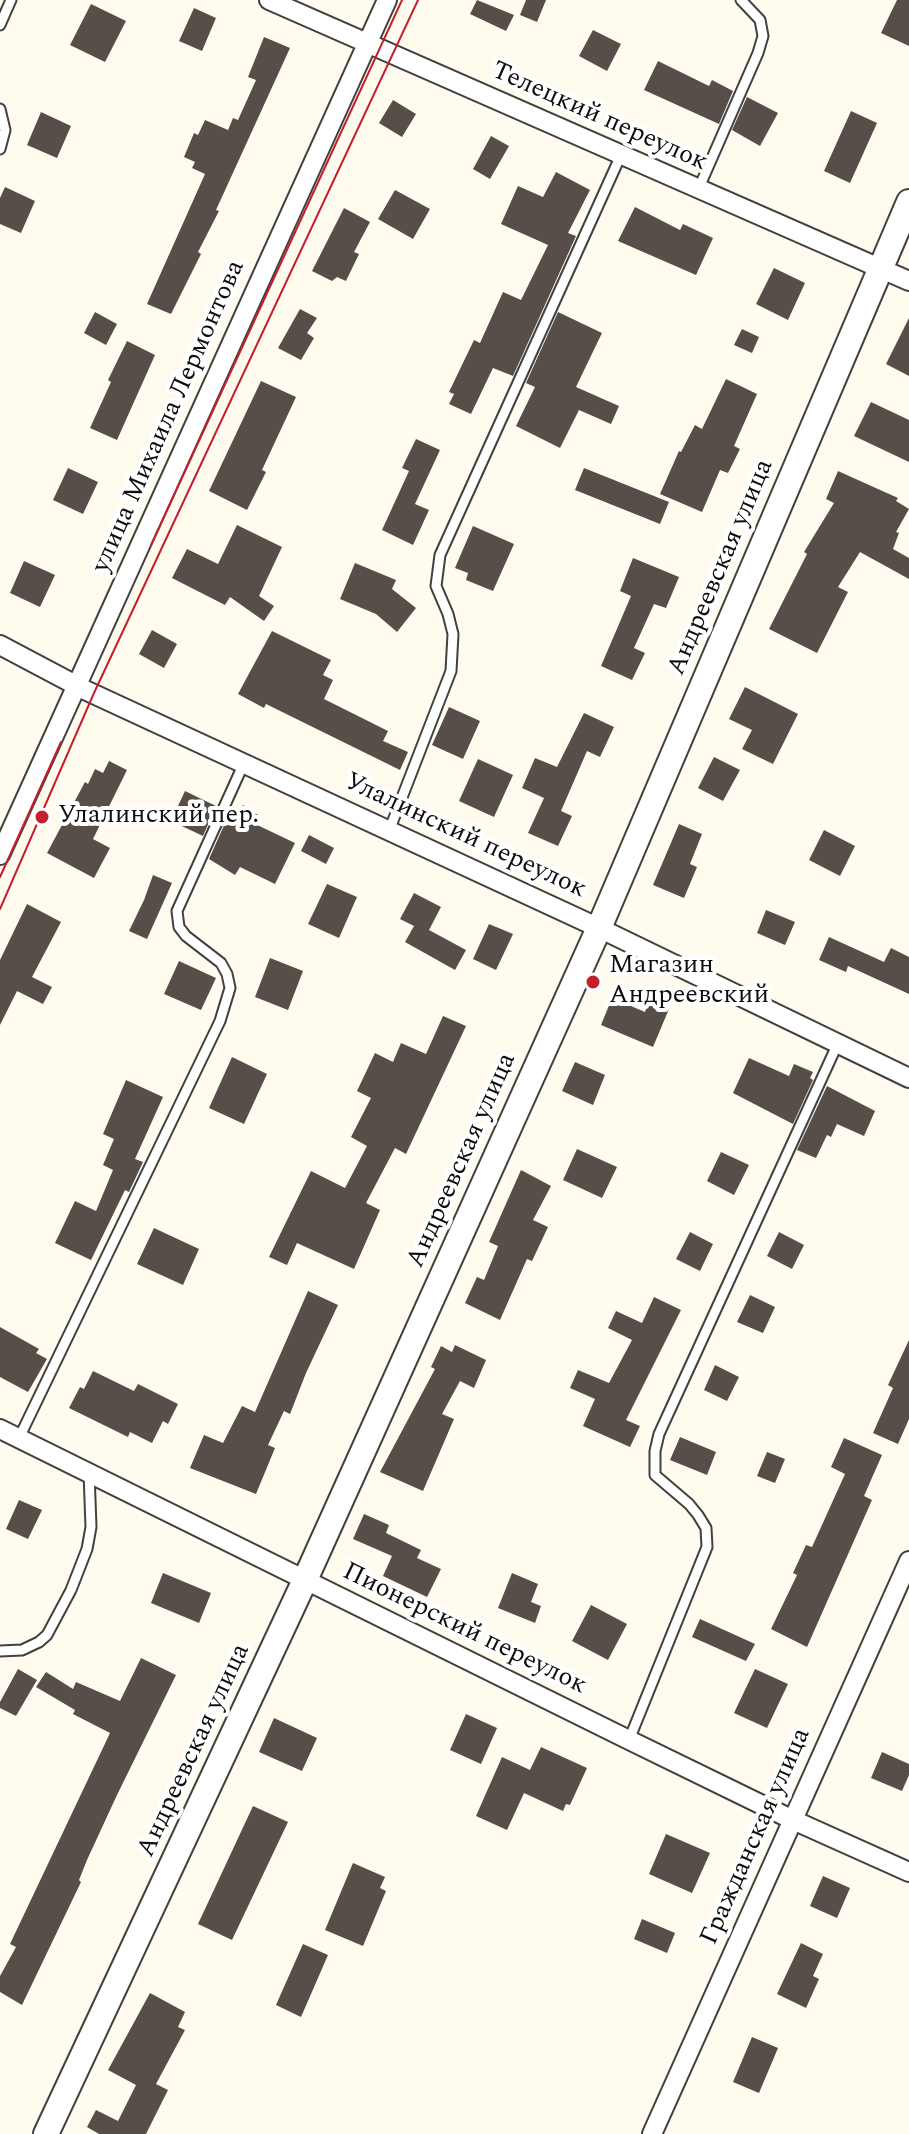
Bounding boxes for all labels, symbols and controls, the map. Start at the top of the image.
street label: Телецкий переулок [486,56,712,180]
street label: улица Михаила Лермонтова [87,256,253,578]
street label: Андреевская улица [662,455,782,681]
street label: Улалинский переулок [339,767,591,907]
place label: Улалинский пер. [58,801,259,833]
marker: Улалинский пер. [33,808,51,826]
place label: Магазин Андреевский [609,951,769,1012]
marker: Магазин Андреевский [584,973,602,991]
street label: Андреевская улица [402,1049,524,1273]
street label: Пионерский переулок [337,1557,591,1703]
street label: Андреевская улица [132,1639,258,1863]
street label: Гражданская улица [695,1724,819,1950]

